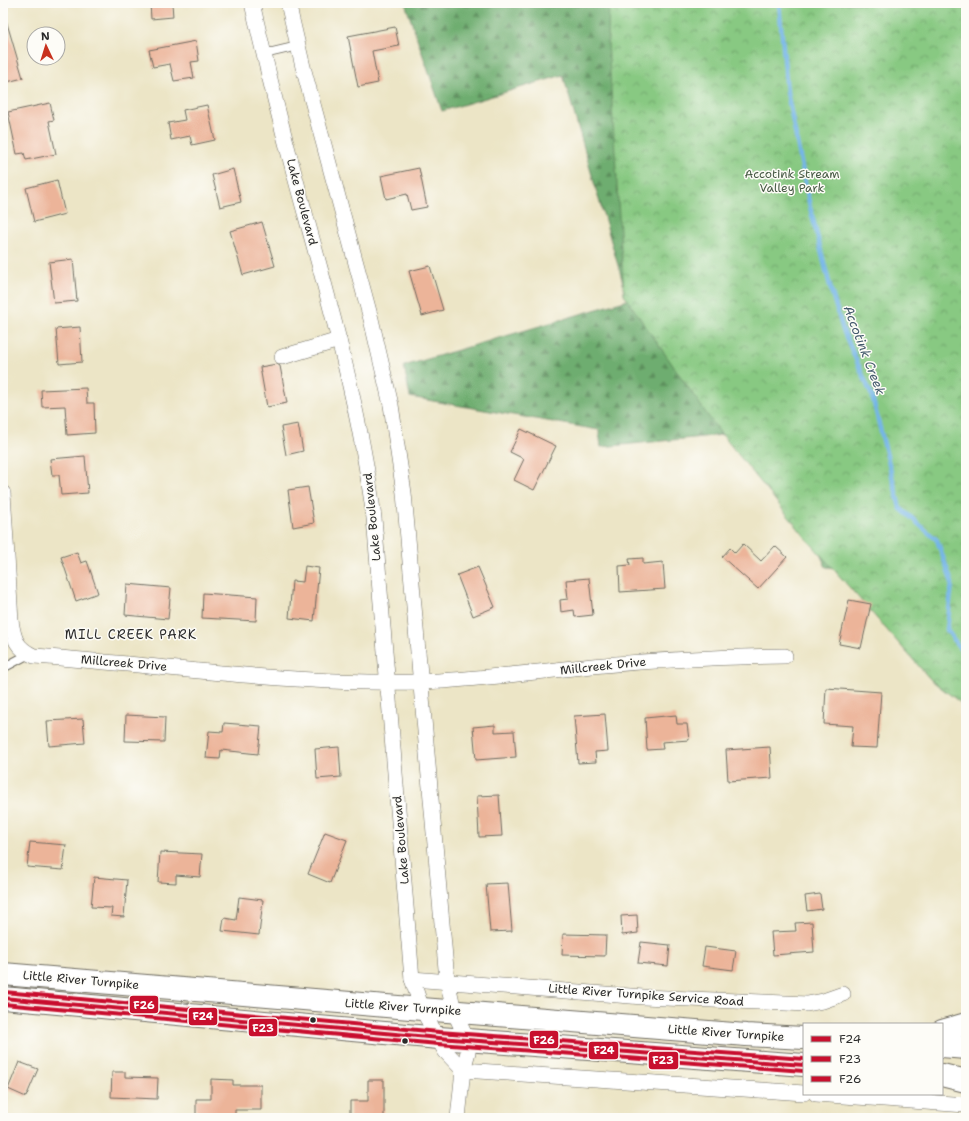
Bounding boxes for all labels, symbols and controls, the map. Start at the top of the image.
north arrow [26,26,66,66]
text: N [40,29,50,44]
street label: Lake Boulevard [283,157,321,247]
park label: Accotink Stream Valley Park [744,166,840,196]
water label: Accotink Creek [840,303,890,398]
street label: Lake Boulevard [359,472,385,562]
district label: MILL CREEK PARK [65,626,197,643]
street label: Millcreek Drive [80,651,168,675]
street label: Millcreek Drive [559,654,647,678]
street label: Lake Boulevard [389,795,413,885]
street label: Little River Turnpike [22,967,140,993]
street label: Little River Turnpike Service Road [548,980,745,1010]
line badge: F26 [129,995,159,1014]
street label: Little River Turnpike [344,995,462,1019]
text: F26 [133,998,155,1013]
line badge: F24 [188,1007,218,1026]
text: F24 [192,1009,214,1024]
unlabelled marker [308,1015,318,1025]
line badge: F23 [248,1018,278,1037]
text: F23 [252,1021,274,1036]
street label: Little River Turnpike [667,1021,785,1045]
legend [803,1023,943,1095]
line badge: F26 [529,1030,559,1049]
text: F24 [839,1031,861,1047]
text: F26 [533,1033,555,1048]
unlabelled marker [400,1036,410,1046]
line badge: F24 [588,1041,619,1060]
text: F24 [593,1043,615,1058]
line badge: F23 [648,1051,679,1070]
text: F23 [839,1051,861,1067]
text: F23 [652,1053,674,1068]
text: F26 [839,1071,861,1087]

